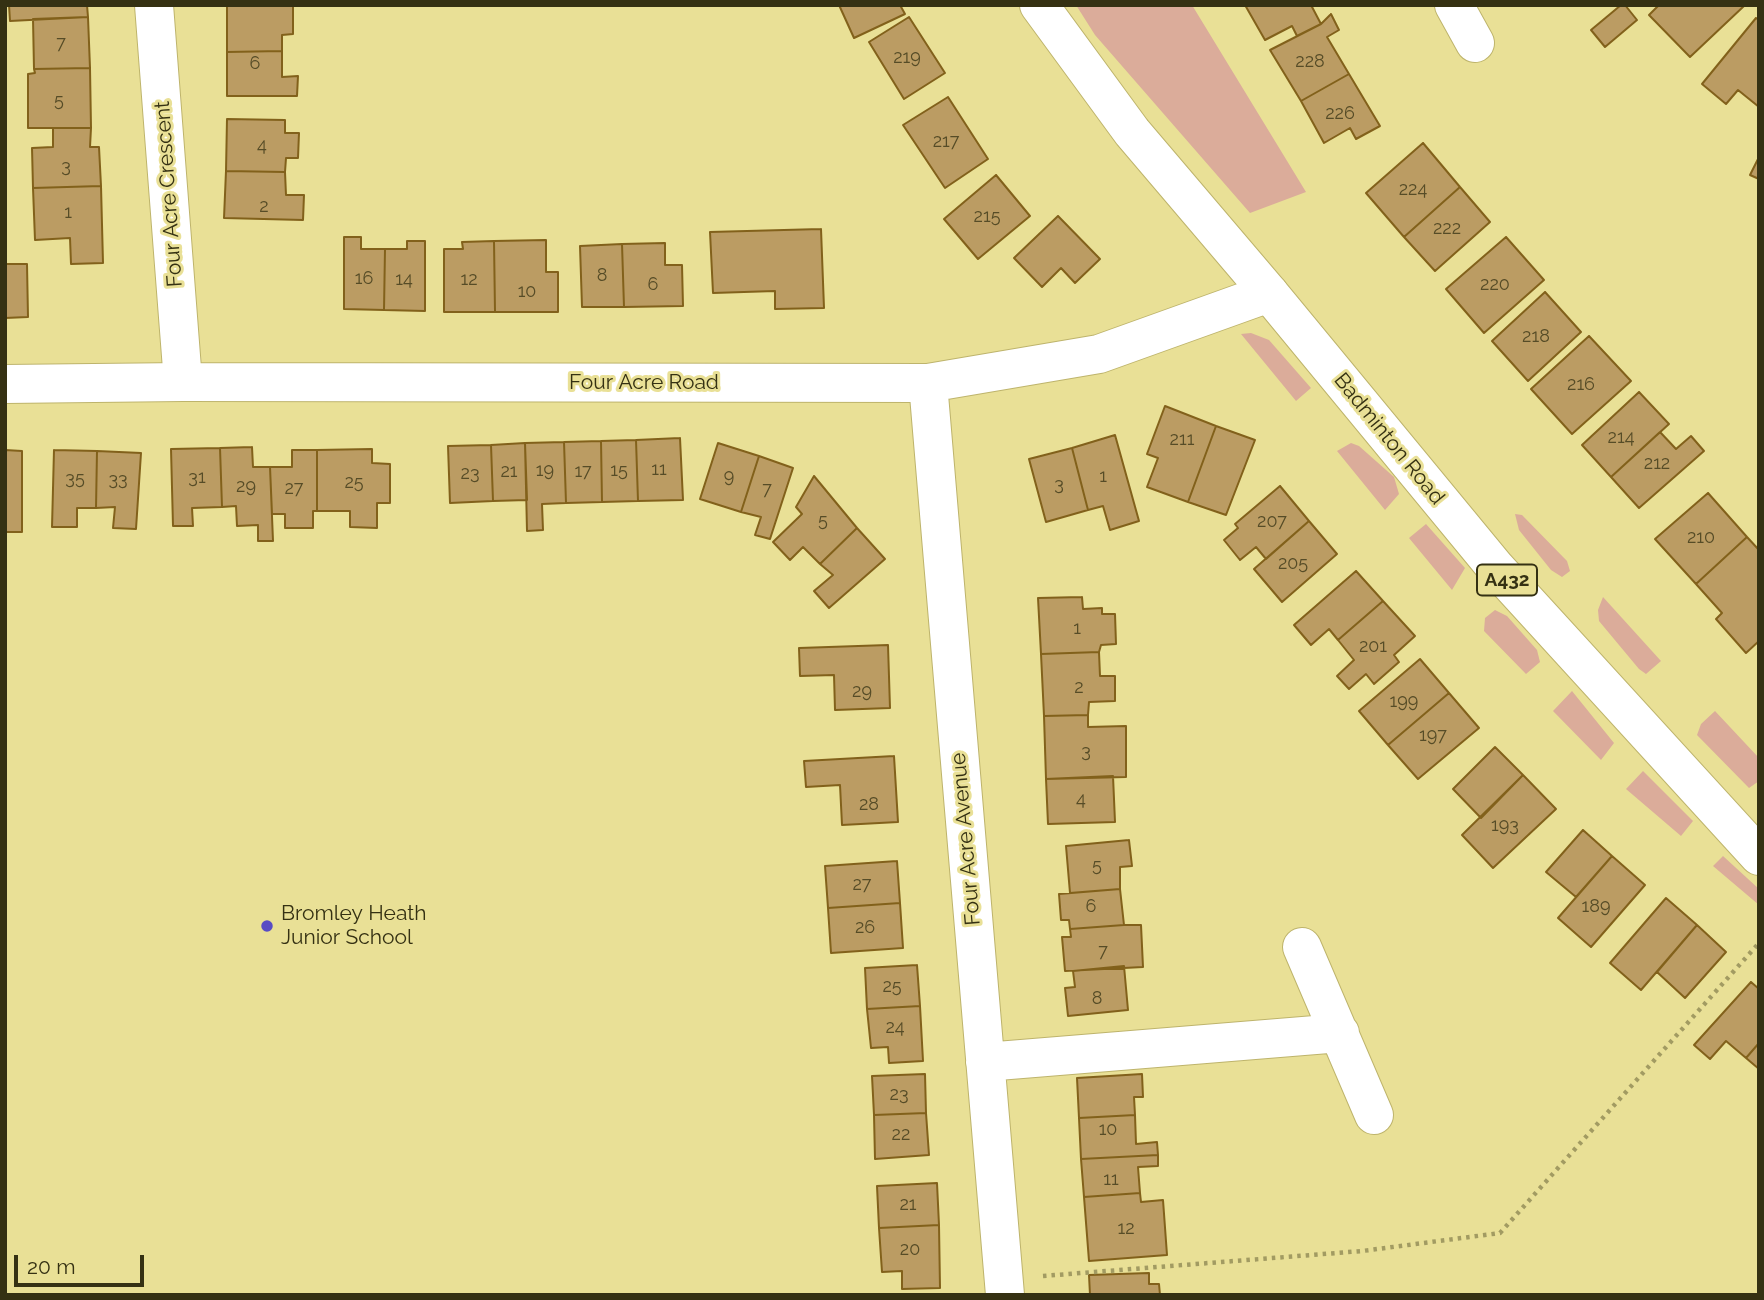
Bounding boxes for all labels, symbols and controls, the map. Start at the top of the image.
house number: 7 [56,33,66,55]
house number: 219 [893,47,921,69]
house number: 228 [1295,51,1325,73]
house number: 6 [250,53,260,75]
house number: 5 [54,90,64,112]
street label: Four Acre Crescent [150,100,188,288]
house number: 226 [1325,103,1355,125]
house number: 217 [933,131,959,153]
house number: 4 [257,135,267,157]
house number: 3 [61,156,71,178]
house number: 224 [1399,179,1427,201]
house number: 2 [259,196,269,218]
house number: 1 [64,202,72,224]
house number: 215 [974,206,1000,228]
house number: 222 [1433,218,1461,240]
house number: 8 [597,265,607,287]
house number: 16 [355,268,373,290]
house number: 14 [395,269,413,291]
house number: 12 [460,269,478,291]
house number: 6 [648,274,658,296]
house number: 220 [1480,274,1510,296]
house number: 10 [518,281,536,303]
house number: 218 [1522,326,1550,348]
street label: Badminton Road [1328,368,1450,510]
street label: Four Acre Road [569,370,719,396]
house number: 216 [1567,374,1595,396]
house number: 214 [1608,427,1634,449]
house number: 211 [1170,429,1194,451]
house number: 212 [1644,453,1670,475]
house number: 11 [651,459,667,481]
house number: 19 [536,460,554,482]
house number: 15 [610,460,628,482]
house number: 21 [500,461,518,483]
house number: 17 [574,461,592,483]
house number: 23 [461,463,479,485]
house number: 9 [724,466,734,488]
house number: 1 [1099,466,1107,488]
house number: 31 [188,467,206,489]
house number: 35 [65,468,85,490]
house number: 33 [108,469,128,491]
house number: 25 [344,472,364,494]
house number: 3 [1054,474,1064,496]
house number: 29 [236,476,256,498]
house number: 27 [284,478,304,500]
house number: 7 [762,479,772,501]
house number: 5 [818,510,828,532]
house number: 207 [1257,511,1287,533]
house number: 210 [1687,527,1715,549]
house number: 205 [1278,553,1308,575]
road number: A432 [1477,565,1537,596]
house number: 1 [1073,618,1081,640]
house number: 201 [1359,636,1387,658]
house number: 2 [1074,677,1084,699]
house number: 29 [852,681,872,703]
house number: 199 [1390,691,1418,713]
house number: 197 [1419,725,1447,747]
house number: 3 [1081,741,1091,763]
street label: Four Acre Avenue [946,752,986,926]
house number: 4 [1076,789,1086,811]
house number: 28 [859,794,879,816]
house number: 193 [1491,815,1519,837]
house number: 5 [1092,855,1102,877]
house number: 27 [852,874,872,896]
house number: 6 [1086,896,1096,918]
house number: 189 [1582,896,1610,918]
place label: Bromley Heath Junior School [281,901,427,951]
house number: 26 [855,917,875,939]
marker: Bromley Heath Junior School [259,918,275,934]
house number: 7 [1098,941,1108,963]
house number: 25 [882,976,902,998]
house number: 8 [1092,988,1102,1010]
house number: 24 [885,1017,905,1039]
house number: 23 [890,1084,908,1106]
house number: 10 [1099,1119,1117,1141]
house number: 22 [892,1124,910,1146]
house number: 11 [1103,1169,1119,1191]
house number: 21 [899,1194,917,1216]
house number: 12 [1117,1218,1135,1240]
house number: 20 [900,1239,920,1261]
scale bar [18,1240,147,1284]
text: 20 m [27,1254,75,1279]

